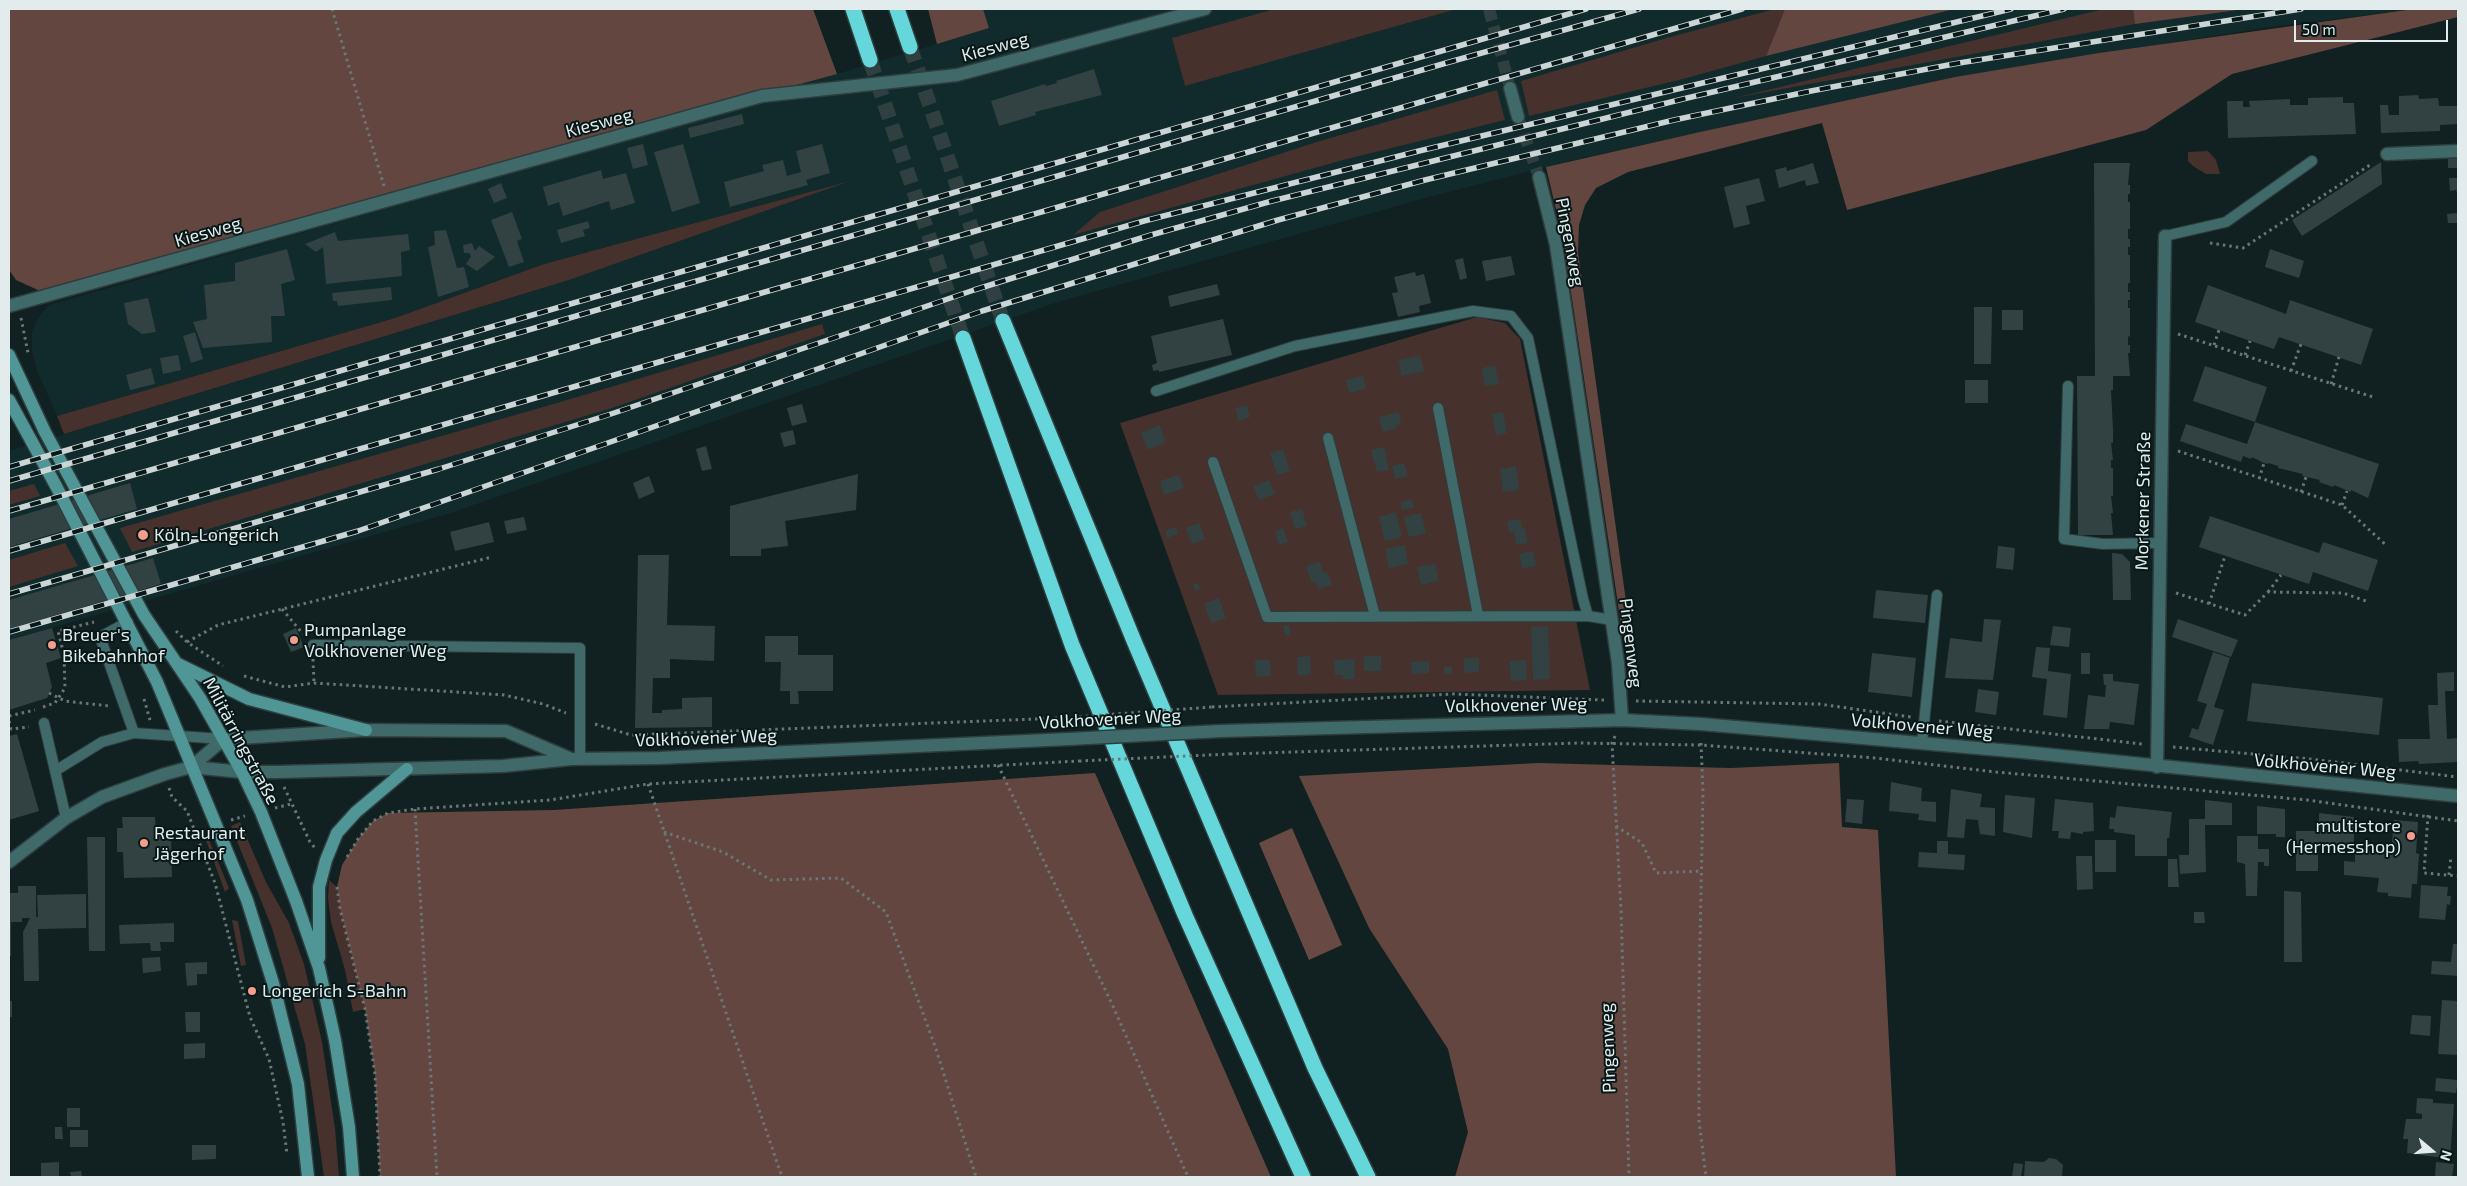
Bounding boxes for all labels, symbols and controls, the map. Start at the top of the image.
scale bar [2297,10,2451,42]
text: 50 m [2302,20,2336,38]
street label: Kiesweg [959,28,1031,66]
street label: Kiesweg [563,104,635,142]
street label: Pingenweg [1551,196,1589,288]
street label: Kiesweg [172,212,244,252]
street label: Morkener Straße [2131,431,2155,571]
place label: Köln-Longerich [154,524,279,546]
marker: Köln-Longerich [136,528,150,542]
street label: Pingenweg [1615,597,1647,689]
place label: Pumpanlage Volkhovener Weg [304,619,446,662]
place label: Breuer's Bikebahnhof [62,624,165,666]
marker: Pumpanlage Volkhovener Weg [288,634,300,646]
marker: Breuer's Bikebahnhof [46,639,58,651]
street label: Militärringstraße [198,674,284,808]
street label: Volkhovener Weg [1445,693,1587,717]
street label: Volkhovener Weg [1038,704,1182,734]
street label: Volkhovener Weg [1850,709,1994,743]
street label: Volkhovener Weg [634,725,778,751]
street label: Volkhovener Weg [2253,749,2397,783]
place label: multistore (Hermesshop) [2286,815,2401,858]
place label: Restaurant Jägerhof [154,822,245,864]
marker: multistore (Hermesshop) [2405,830,2417,842]
marker: Restaurant Jägerhof [138,837,150,849]
place label: Longerich S-Bahn [262,980,407,1002]
marker: Longerich S-Bahn [246,985,258,997]
street label: Pingenweg [1596,1003,1620,1093]
north arrow [2407,1126,2457,1176]
text: N [2437,1148,2456,1163]

